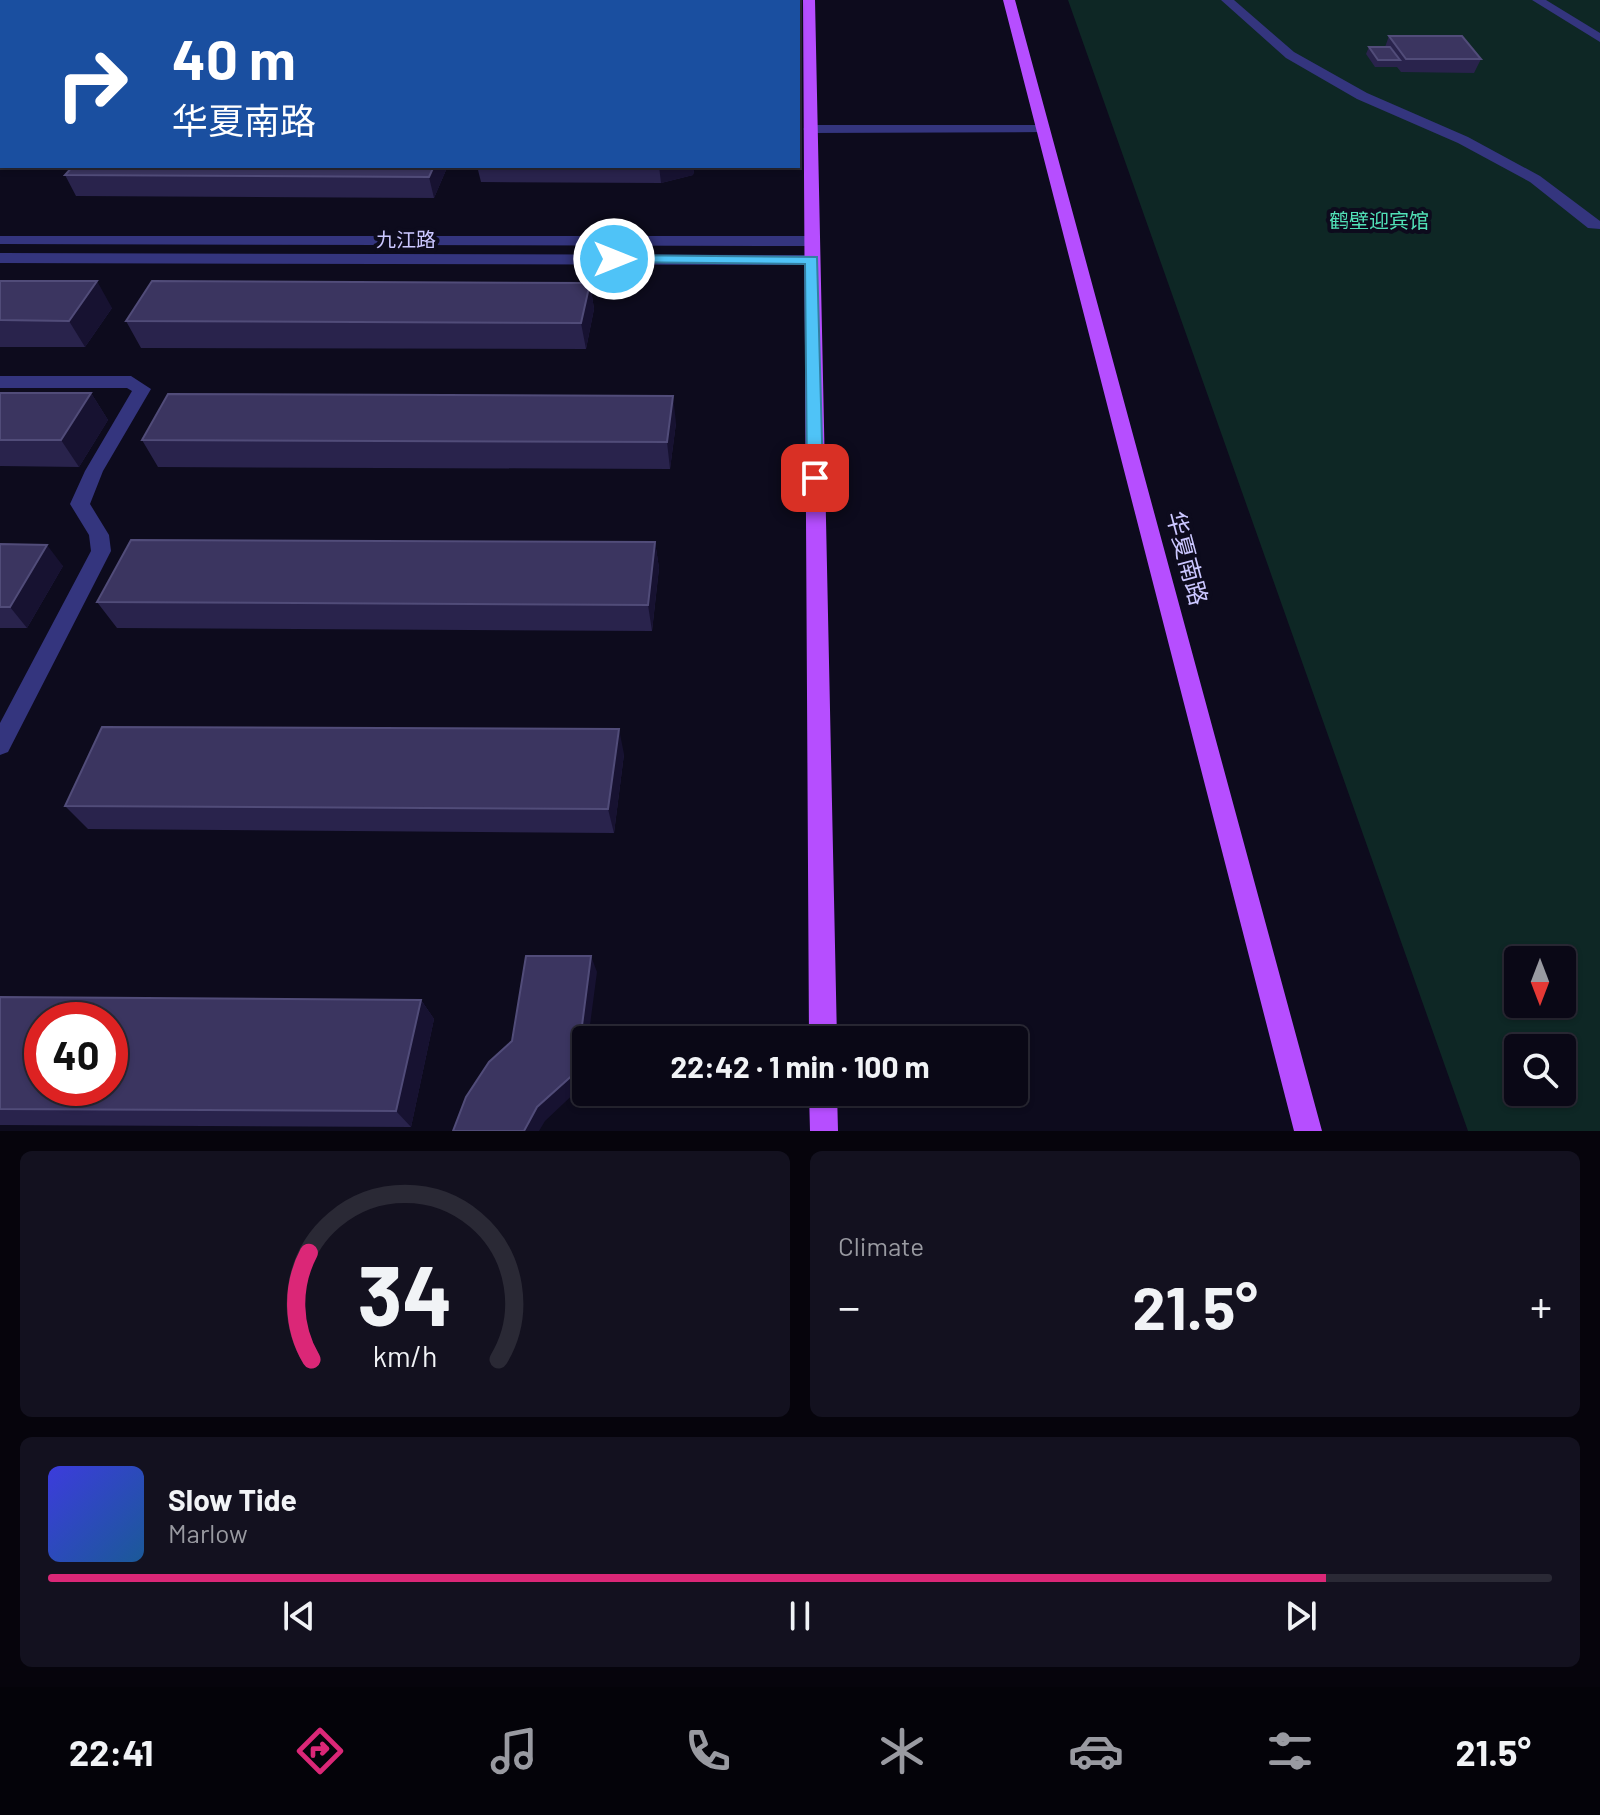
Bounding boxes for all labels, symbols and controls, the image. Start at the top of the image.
text: 40 m [172,24,296,91]
icon: right [40,32,144,136]
text: 华夏南路 [172,98,316,141]
park label: 鹤壁迎宾馆 [1329,208,1429,232]
position arrow [572,217,656,301]
street label: 九江路 [376,227,436,251]
pin [781,444,849,512]
icon: arrive [793,456,837,500]
street label: 华夏南路 [1162,508,1214,608]
north arrow [1504,946,1576,1018]
map controls [1504,946,1576,1106]
speed limit sign: 40 [24,1002,128,1106]
button: search [1504,1034,1576,1106]
text: 22:42 · 1 min · 100 m [670,1048,930,1084]
text: Climate [838,1230,924,1261]
text: 34 [357,1243,453,1343]
text: 21.5° [1132,1270,1258,1342]
text: − [838,1279,860,1332]
text: + [1530,1279,1552,1332]
text: km/h [373,1338,437,1373]
text: Slow Tide [168,1481,297,1517]
text: Marlow [168,1517,248,1548]
icon: previous [277,1594,321,1638]
icon: pause [778,1594,822,1638]
icon: next [1279,1594,1323,1638]
icon: directions [292,1723,348,1779]
icon: music [486,1723,542,1779]
icon: phone [680,1723,736,1779]
icon: climate [874,1723,930,1779]
icon: car [1068,1723,1124,1779]
icon: filters [1262,1723,1318,1779]
text: 22:41 [69,1730,154,1773]
text: 21.5° [1456,1730,1531,1773]

